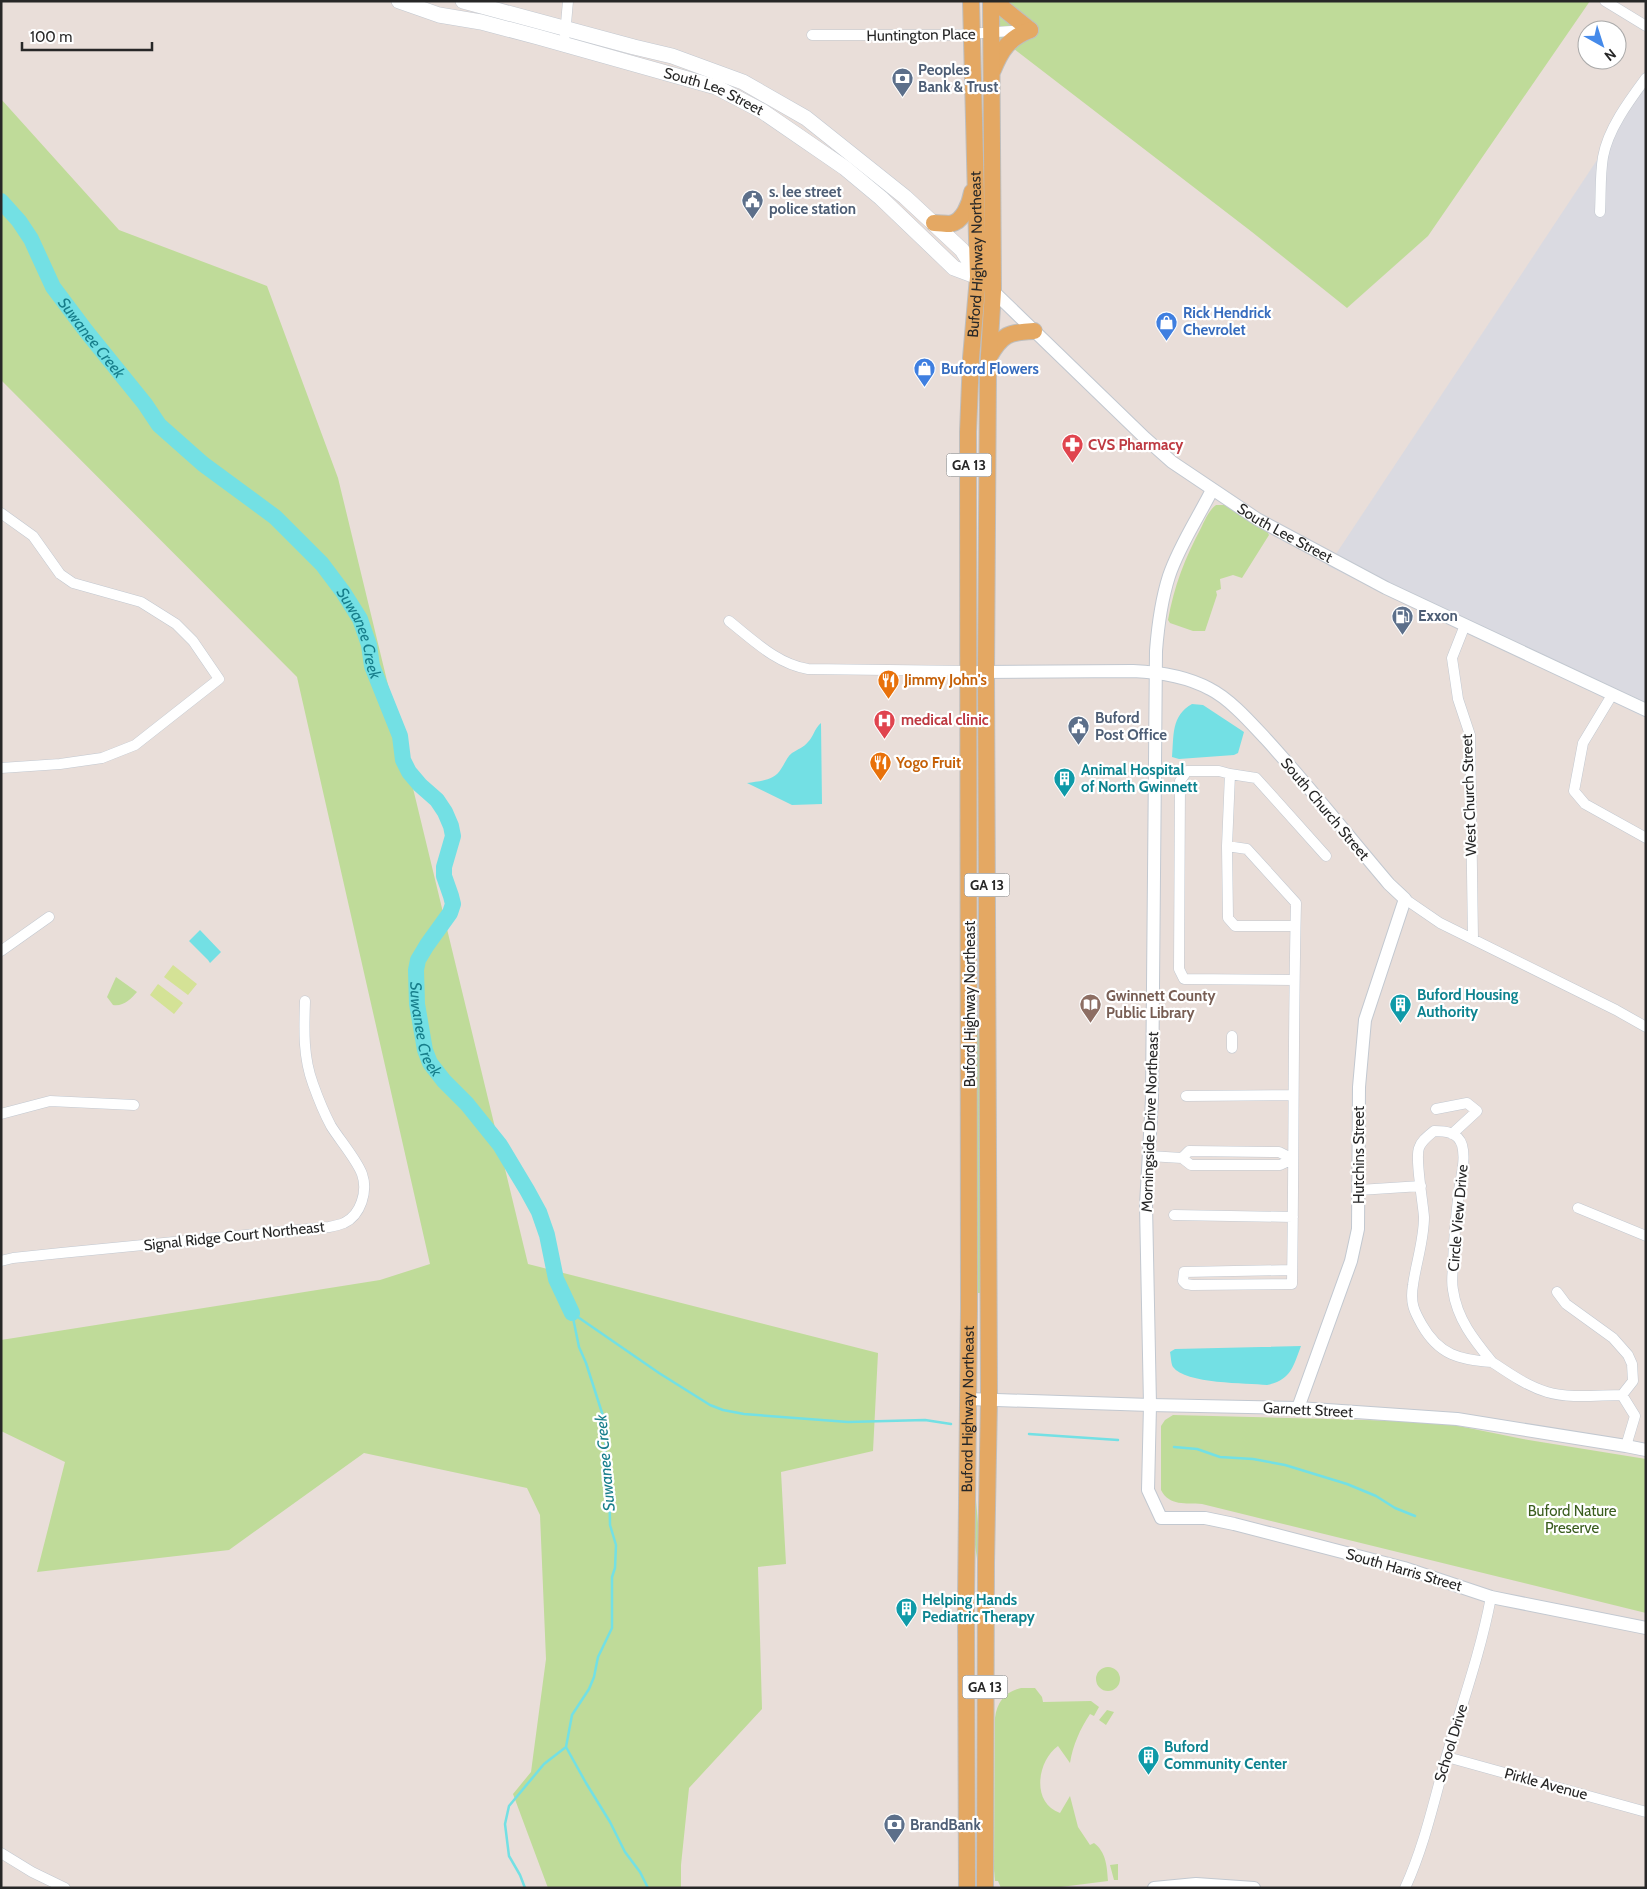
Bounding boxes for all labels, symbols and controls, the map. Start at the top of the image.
scale bar [22,20,152,52]
north arrow [1577,20,1627,70]
street label: Huntington Place [866,25,976,45]
text: 100 m [30,28,72,46]
text: N [1601,45,1620,65]
place label: Peoples Bank & Trust [918,61,998,96]
street label: South Lee Street [662,64,767,119]
bank icon: Peoples Bank & Trust [890,67,914,98]
street label: Buford Highway Northeast [964,171,987,338]
place label: s. lee street police station [769,183,856,218]
public building icon: s. lee street police station [741,189,765,220]
water label: Suwanee Creek [54,293,130,382]
place label: Rick Hendrick Chevrolet [1183,304,1272,339]
shop icon: Rick Hendrick Chevrolet [1155,310,1179,341]
shop icon: Buford Flowers [913,357,937,388]
place label: Buford Flowers [941,360,1039,378]
pharmacy icon: CVS Pharmacy [1060,433,1084,464]
place label: CVS Pharmacy [1088,436,1184,454]
road number: GA 13 [946,454,992,476]
street label: South Lee Street [1234,499,1335,567]
water label: Suwanee Creek [333,584,386,682]
fuel station icon: Exxon [1390,604,1414,635]
place label: Exxon [1418,607,1458,625]
restaurant icon: Jimmy John's [876,668,900,699]
place label: Jimmy John's [903,671,987,689]
hospital icon: medical clinic [873,708,897,739]
place label: Buford Post Office [1095,709,1167,744]
place label: medical clinic [901,711,989,729]
public building icon: Buford Post Office [1067,715,1091,746]
street label: West Church Street [1458,733,1480,857]
restaurant icon: Yogo Fruit [868,751,892,782]
place label: Yogo Fruit [895,754,961,772]
street label: South Church Street [1277,754,1373,864]
place label: Animal Hospital of North Gwinnett [1081,761,1198,796]
building icon: Animal Hospital of North Gwinnett [1053,767,1077,798]
road number: GA 13 [964,874,1010,896]
street label: Buford Highway Northeast [961,921,979,1087]
water label: Suwanee Creek [407,982,447,1081]
place label: Buford Housing Authority [1417,986,1519,1021]
place label: Gwinnett County Public Library [1106,987,1216,1022]
building icon: Buford Housing Authority [1389,992,1413,1023]
library icon: Gwinnett County Public Library [1078,993,1102,1024]
street label: Morningside Drive Northeast [1138,1031,1162,1213]
street label: Hutchins Street [1350,1106,1368,1204]
street label: Circle View Drive [1444,1163,1472,1272]
street label: Signal Ridge Court Northeast [143,1218,325,1254]
street label: Buford Highway Northeast [958,1326,978,1492]
street label: Garnett Street [1263,1399,1353,1421]
water label: Suwanee Creek [591,1413,619,1512]
park label: Buford Nature Preserve [1528,1502,1617,1537]
street label: South Harris Street [1344,1545,1464,1595]
place label: Helping Hands Pediatric Therapy [922,1591,1036,1626]
building icon: Helping Hands Pediatric Therapy [894,1597,918,1628]
road number: GA 13 [962,1675,1008,1698]
street label: School Drive [1431,1701,1472,1784]
place label: Buford Community Center [1164,1738,1287,1773]
building icon: Buford Community Center [1136,1744,1160,1775]
street label: Pirkle Avenue [1503,1764,1590,1804]
bank icon: BrandBank [882,1813,906,1844]
place label: BrandBank [910,1816,981,1834]

